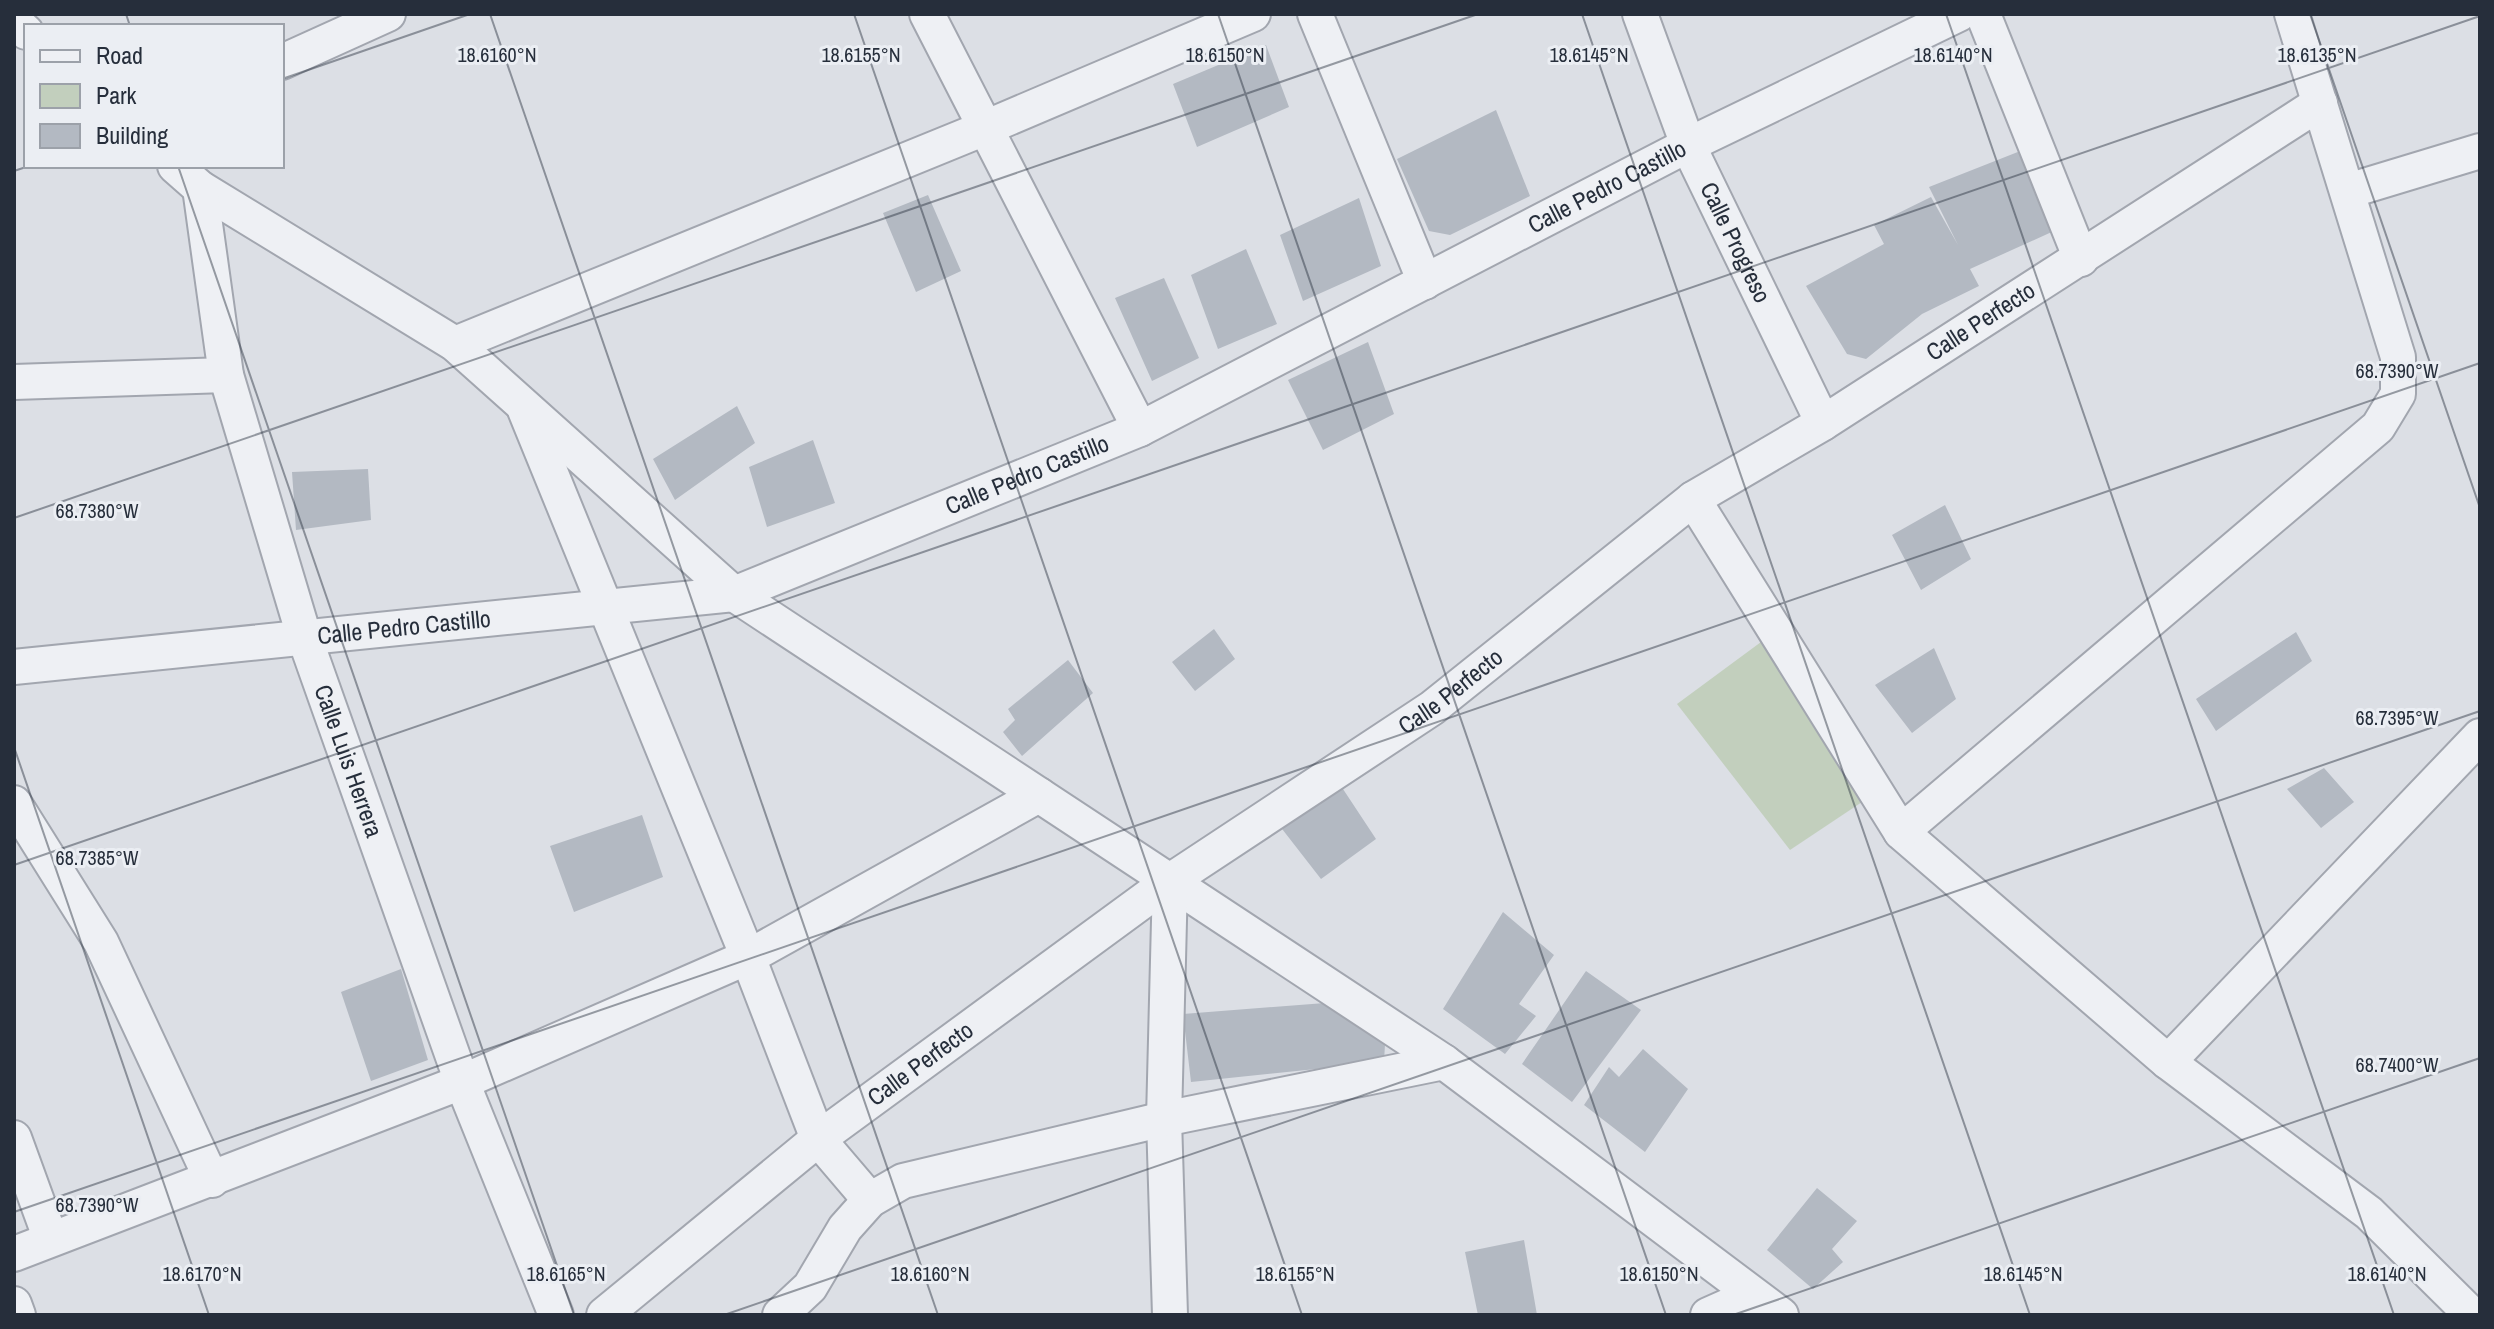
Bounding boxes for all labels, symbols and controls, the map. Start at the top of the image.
legend [24,24,284,168]
text: Road [96,39,143,71]
text: 18.6160°N [457,41,537,68]
text: 18.6155°N [821,41,901,68]
text: 18.6150°N [1185,41,1265,68]
text: 18.6145°N [1549,41,1629,68]
text: 18.6140°N [1913,41,1993,68]
text: 18.6135°N [2277,41,2357,68]
text: Park [96,79,137,111]
text: Building [96,119,168,151]
street label: Calle Pedro Castillo [1522,132,1691,240]
street label: Calle Progreso [1693,177,1779,308]
street label: Calle Perfecto [1919,274,2041,368]
text: 68.7390°W [2356,357,2439,384]
street label: Calle Pedro Castillo [940,426,1113,522]
text: 68.7380°W [56,497,139,524]
street label: Calle Pedro Castillo [316,602,492,651]
street label: Calle Perfecto [1391,641,1509,741]
street label: Calle Luis Herrera [308,680,391,842]
text: 68.7395°W [2356,704,2439,731]
text: 68.7385°W [56,844,139,871]
street label: Calle Perfecto [860,1014,979,1113]
text: 68.7400°W [2356,1051,2439,1078]
text: 68.7390°W [56,1191,139,1218]
text: 18.6170°N [162,1260,242,1287]
text: 18.6165°N [526,1260,606,1287]
text: 18.6160°N [890,1260,970,1287]
text: 18.6155°N [1255,1260,1335,1287]
text: 18.6150°N [1619,1260,1699,1287]
text: 18.6145°N [1983,1260,2063,1287]
text: 18.6140°N [2347,1260,2427,1287]

